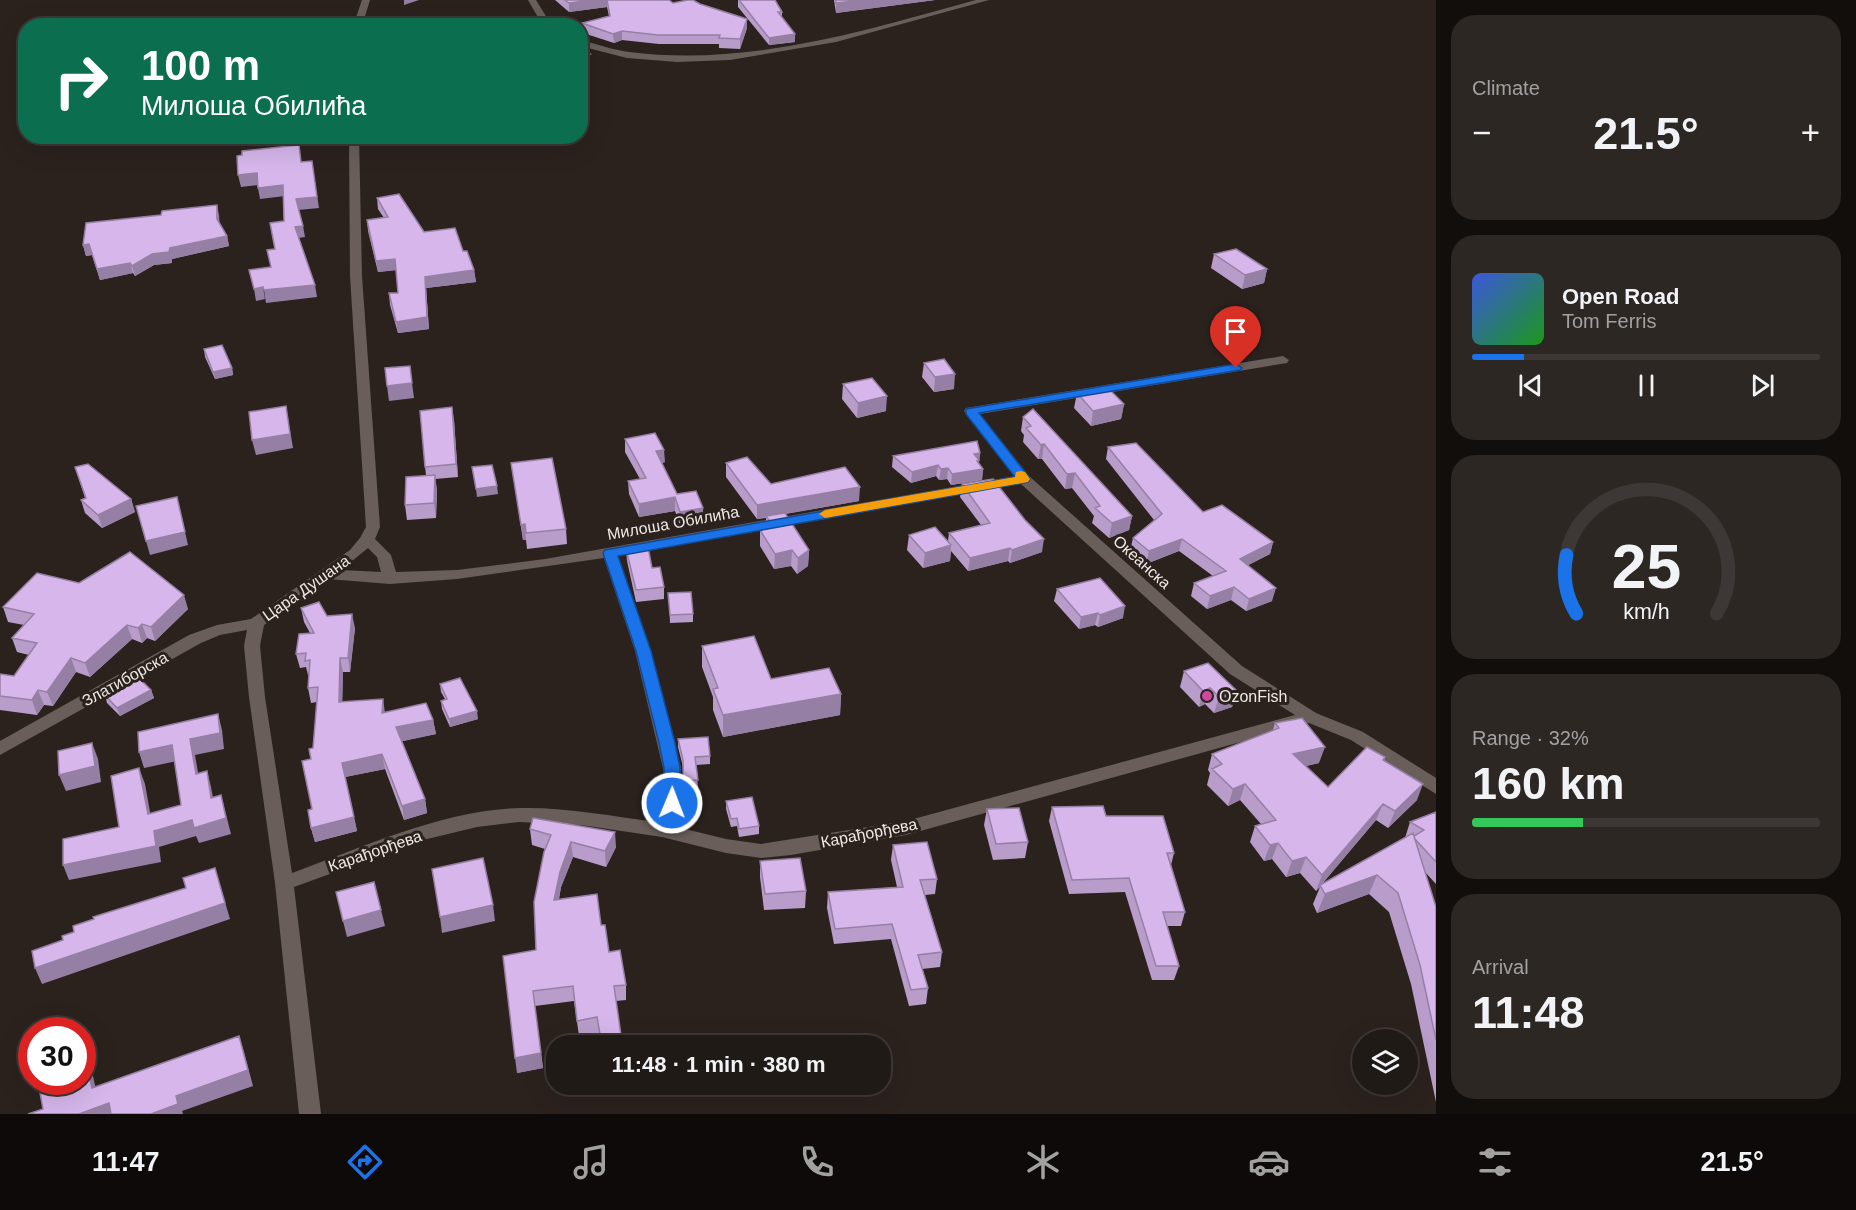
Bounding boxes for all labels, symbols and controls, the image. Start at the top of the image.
icon: right [42,42,120,120]
text: 100 m [141,42,260,89]
text: Climate [1472,77,1540,99]
text: Милоша Обилића [141,91,366,121]
text: 21.5° [1593,108,1699,159]
text: − [1472,114,1491,151]
text: + [1801,114,1820,151]
text: Open Road [1562,284,1679,309]
pin [1210,306,1261,368]
text: Tom Ferris [1562,310,1656,332]
icon: arrive [1219,315,1252,348]
icon: previous [1514,369,1547,402]
icon: pause [1630,369,1663,402]
icon: next [1746,369,1779,402]
street label: Милоша Обилића [606,503,740,543]
street label: Океанска [1110,532,1174,592]
text: 25 [1611,532,1681,601]
street label: Цара Душана [259,552,353,624]
text: km/h [1623,600,1669,624]
street label: Златиборска [79,648,171,709]
place label: OzonFish [1219,688,1287,705]
marker: OzonFish [1200,689,1214,703]
text: Range · 32% [1472,727,1589,749]
text: 160 km [1472,758,1625,809]
position arrow [640,771,704,835]
street label: Карађорђева [819,815,919,851]
street label: Карађорђева [326,827,424,875]
text: Arrival [1472,956,1529,978]
text: 11:48 [1472,987,1585,1038]
speed limit sign: 30 [18,1017,96,1095]
map controls [1352,1029,1418,1095]
button: layers [1352,1029,1418,1095]
text: 11:48 · 1 min · 380 m [612,1052,826,1077]
icon: directions [344,1141,386,1183]
icon: music [570,1141,612,1183]
icon: phone [796,1141,838,1183]
icon: climate [1022,1141,1064,1183]
icon: car [1248,1141,1290,1183]
icon: filters [1474,1141,1516,1183]
text: 11:47 [92,1147,160,1177]
text: 21.5° [1701,1147,1764,1177]

